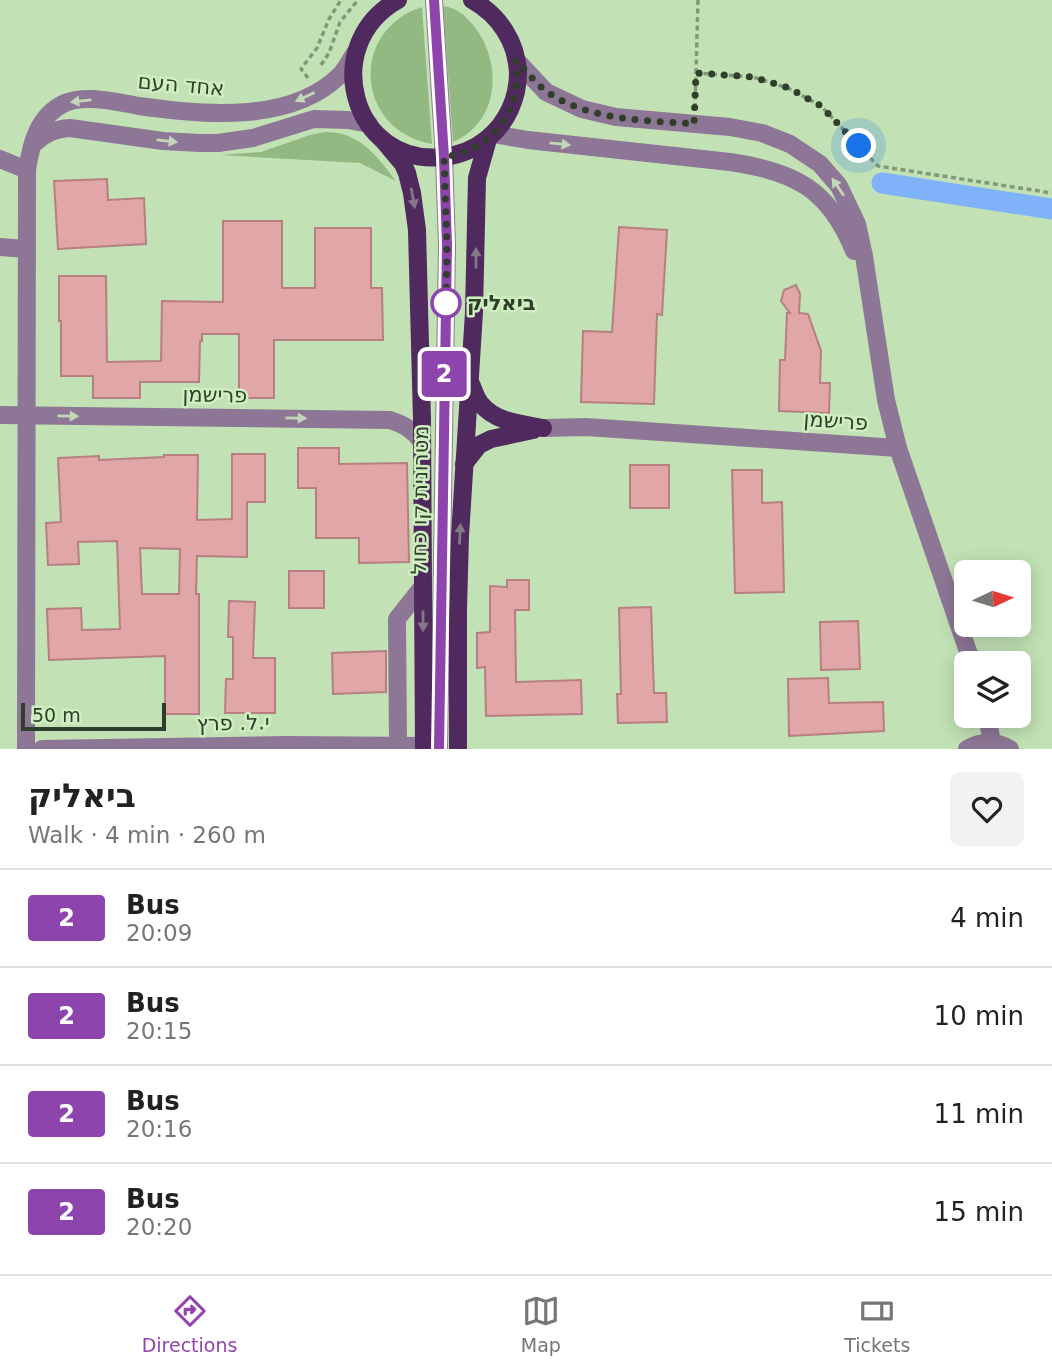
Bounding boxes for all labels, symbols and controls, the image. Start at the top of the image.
street label: אחד העם [137,69,225,101]
one-way arrow [295,91,315,103]
one-way arrow [70,96,92,107]
your location [841,128,876,163]
one-way arrow [157,135,179,146]
one-way arrow [549,138,571,149]
one-way arrow [831,177,844,197]
one-way arrow [408,187,419,209]
one-way arrow [470,247,482,269]
marker: ביאליק [431,288,461,318]
place label: ביאליק [467,291,536,315]
line badge: 2 [421,351,467,397]
text: 2 [436,360,452,388]
street label: פרישמן [183,382,247,408]
street label: פרישמן [803,407,869,435]
one-way arrow [57,410,79,422]
one-way arrow [285,413,307,424]
street label: מטרונית קו כחול [407,425,433,575]
one-way arrow [455,523,466,545]
north arrow [954,560,1031,637]
map controls [954,560,1031,728]
one-way arrow [417,610,429,632]
button: layers [954,651,1031,728]
scale bar [21,700,166,732]
text: 50 m [32,704,81,726]
street label: י.ל. פרץ [196,710,270,736]
button: heart [950,772,1024,846]
text: ביאליק [28,776,136,815]
text: Walk · 4 min · 260 m [28,822,266,848]
text: Bus [126,890,180,920]
text: 4 min [950,903,1024,933]
text: 2 [58,904,75,932]
text: 20:09 [126,920,192,946]
text: Bus [126,988,180,1018]
text: 10 min [934,1001,1024,1031]
text: 2 [58,1002,75,1030]
text: 20:15 [126,1018,192,1044]
text: Bus [126,1086,180,1116]
text: 11 min [934,1099,1024,1129]
text: 2 [58,1100,75,1128]
text: 20:16 [126,1116,192,1142]
text: Bus [126,1184,180,1214]
text: 15 min [934,1197,1024,1227]
text: 2 [58,1198,75,1226]
text: 20:20 [126,1214,192,1240]
tab: Directions [142,1292,237,1356]
tab: Map [521,1292,561,1356]
tab: Tickets [844,1292,910,1356]

